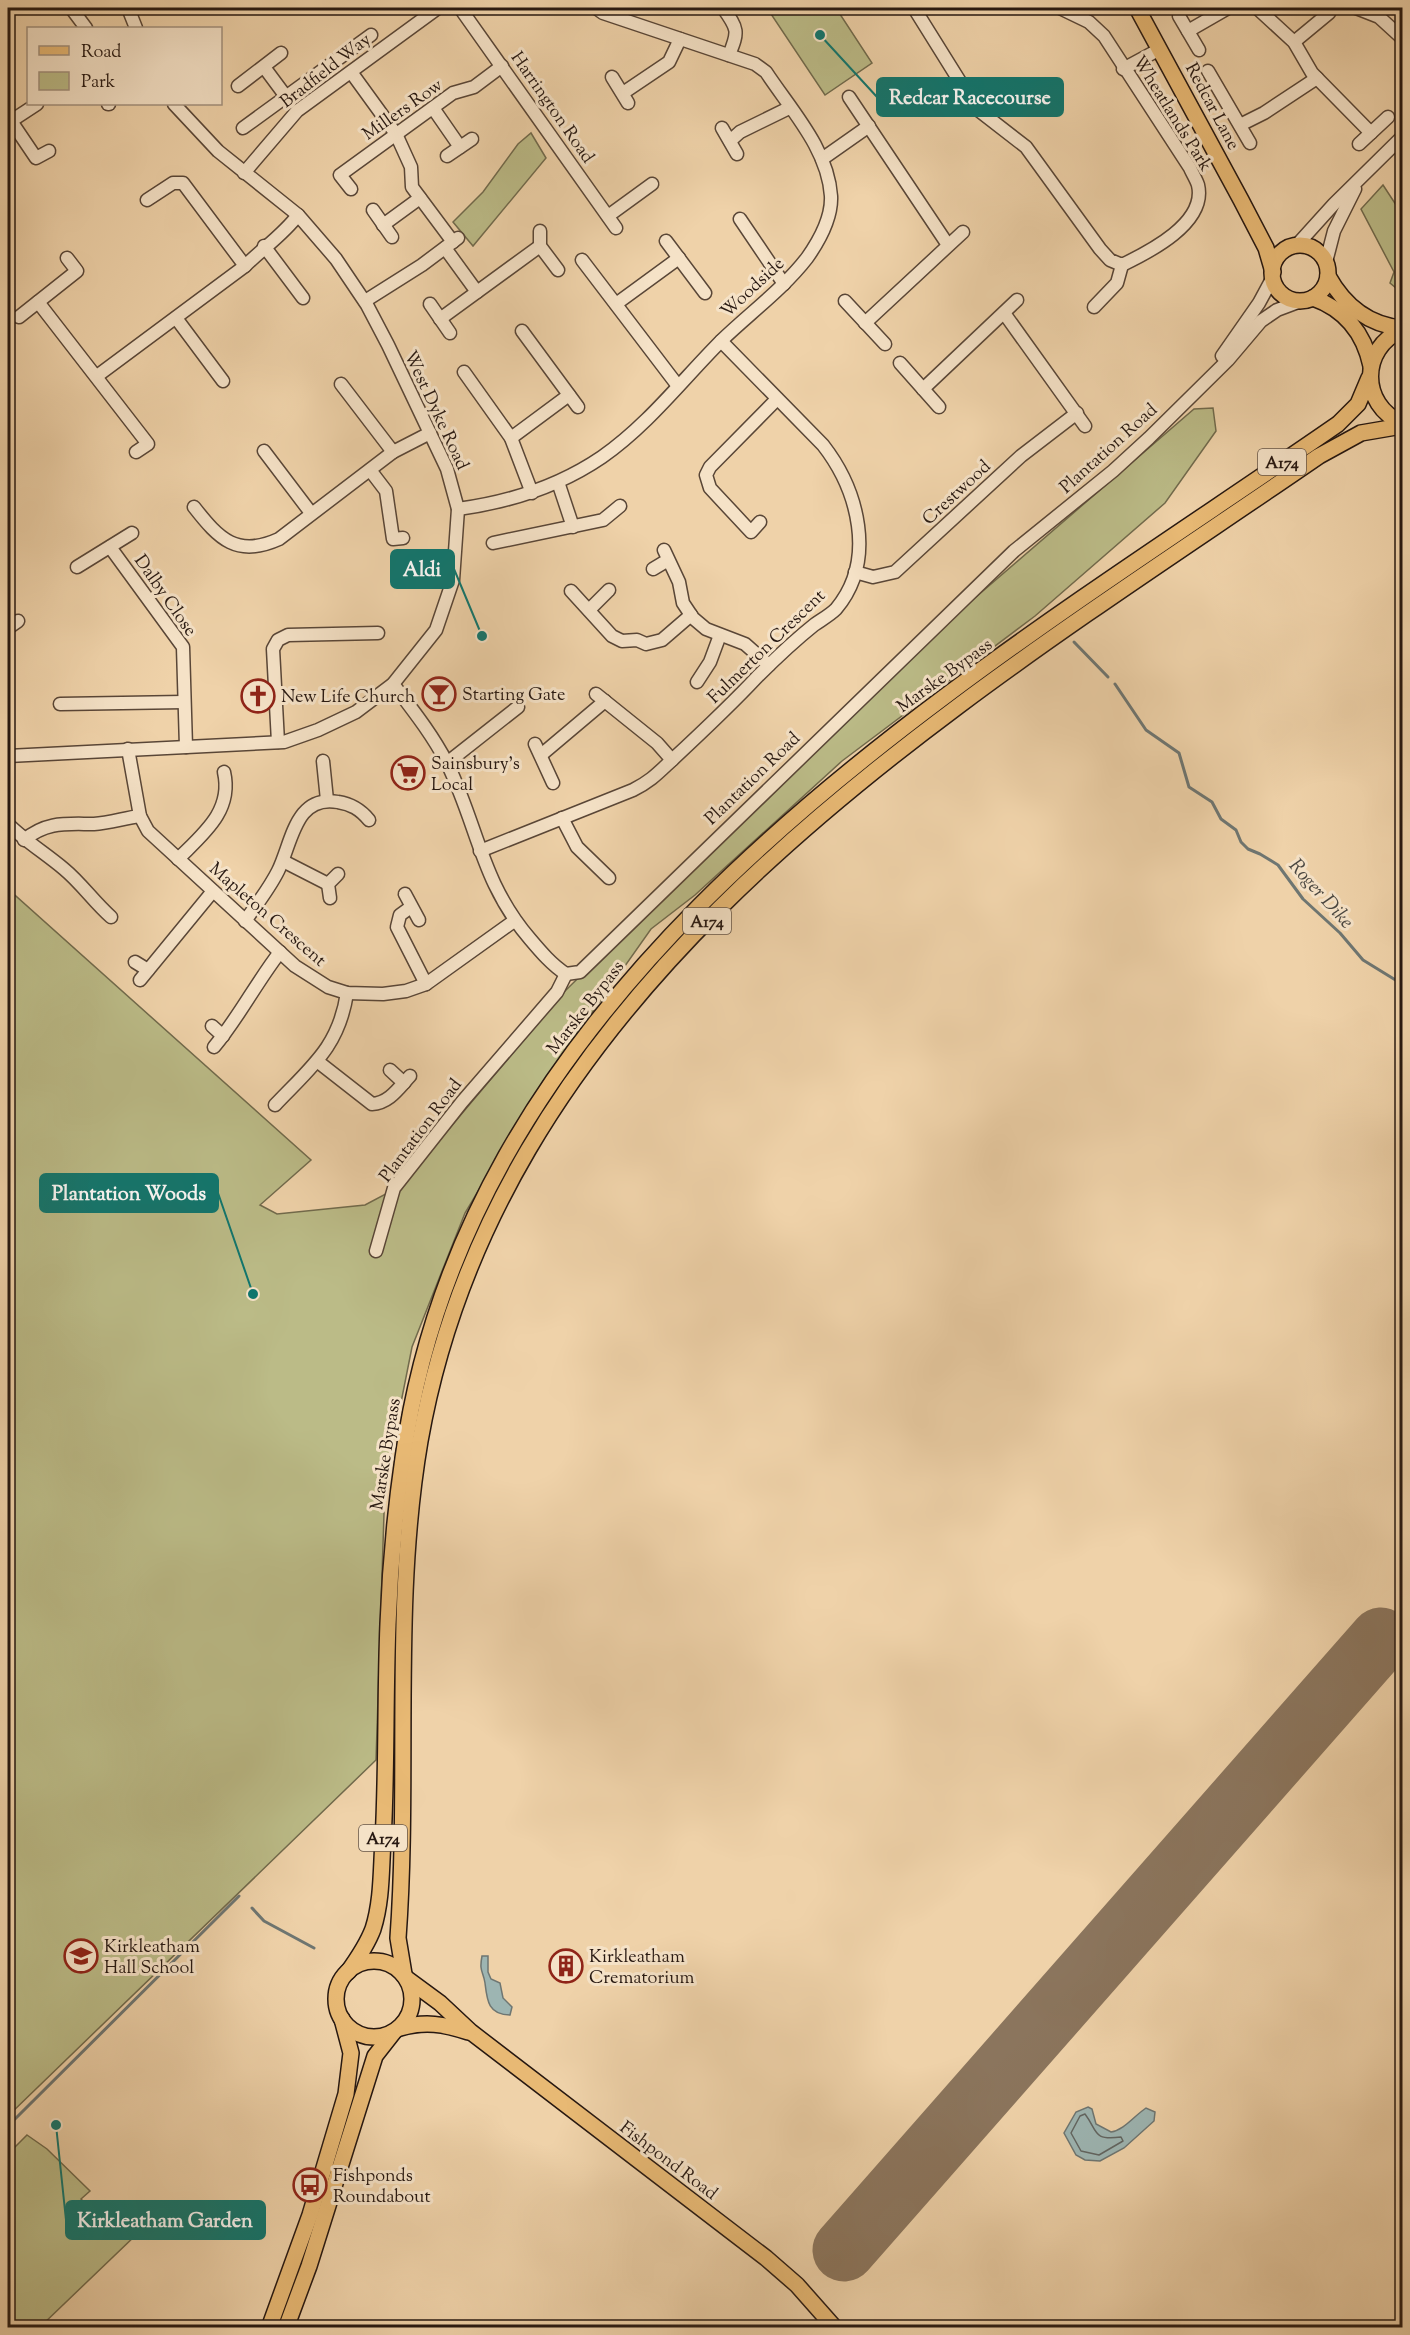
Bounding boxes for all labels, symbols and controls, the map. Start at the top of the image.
legend [27,27,222,105]
street label: Bradfield Way [275,28,377,115]
text: Road [81,40,121,66]
street label: Harrington Road [503,47,600,169]
street label: Wheatlands Park [1125,51,1217,177]
street label: Redcar Lane [1177,59,1245,155]
text: Park [81,70,116,96]
street label: Millers Row [358,73,449,148]
callout: Redcar Racecourse [877,78,1063,116]
text: Redcar Racecourse [889,85,1051,114]
street label: Woodside [716,252,791,325]
street label: West Dyke Road [396,347,474,475]
street label: Plantation Road [1055,398,1164,501]
road number: A174 [1258,449,1306,475]
street label: Crestwood [917,455,997,532]
street label: Dalby Close [127,550,202,642]
callout: Aldi [391,550,454,588]
text: Aldi [403,557,442,586]
street label: Fulmerton Crescent [703,584,832,711]
street label: Marske Bypass [892,633,998,720]
bar icon: Starting Gate [421,676,457,712]
church icon: New Life Church [240,678,276,714]
place label: Starting Gate [462,683,565,709]
place label: New Life Church [281,685,416,711]
street label: Plantation Road [700,727,807,832]
place label: Sainsbury's Local [431,752,520,799]
supermarket icon: Sainsbury's Local [390,755,426,791]
water label: Roger Dike [1281,853,1360,936]
street label: Mapleton Crescent [202,857,331,974]
road number: A174 [683,908,731,934]
street label: Marske Bypass [542,956,632,1061]
street label: Plantation Road [374,1074,469,1189]
callout: Plantation Woods [40,1174,218,1212]
text: Plantation Woods [52,1181,206,1210]
street label: Marske Bypass [365,1397,409,1512]
road number: A174 [359,1825,407,1851]
place label: Kirkleatham Hall School [104,1935,200,1982]
school or university icon: Kirkleatham Hall School [63,1938,99,1974]
place label: Kirkleatham Crematorium [589,1945,695,1992]
building icon: Kirkleatham Crematorium [548,1948,584,1984]
street label: Fishpond Road [613,2116,722,2207]
place label: Fishponds Roundabout [333,2164,431,2211]
bus stop icon: Fishponds Roundabout [292,2167,328,2203]
callout: Kirkleatham Garden [66,2201,265,2239]
text: Kirkleatham Garden [77,2208,253,2237]

